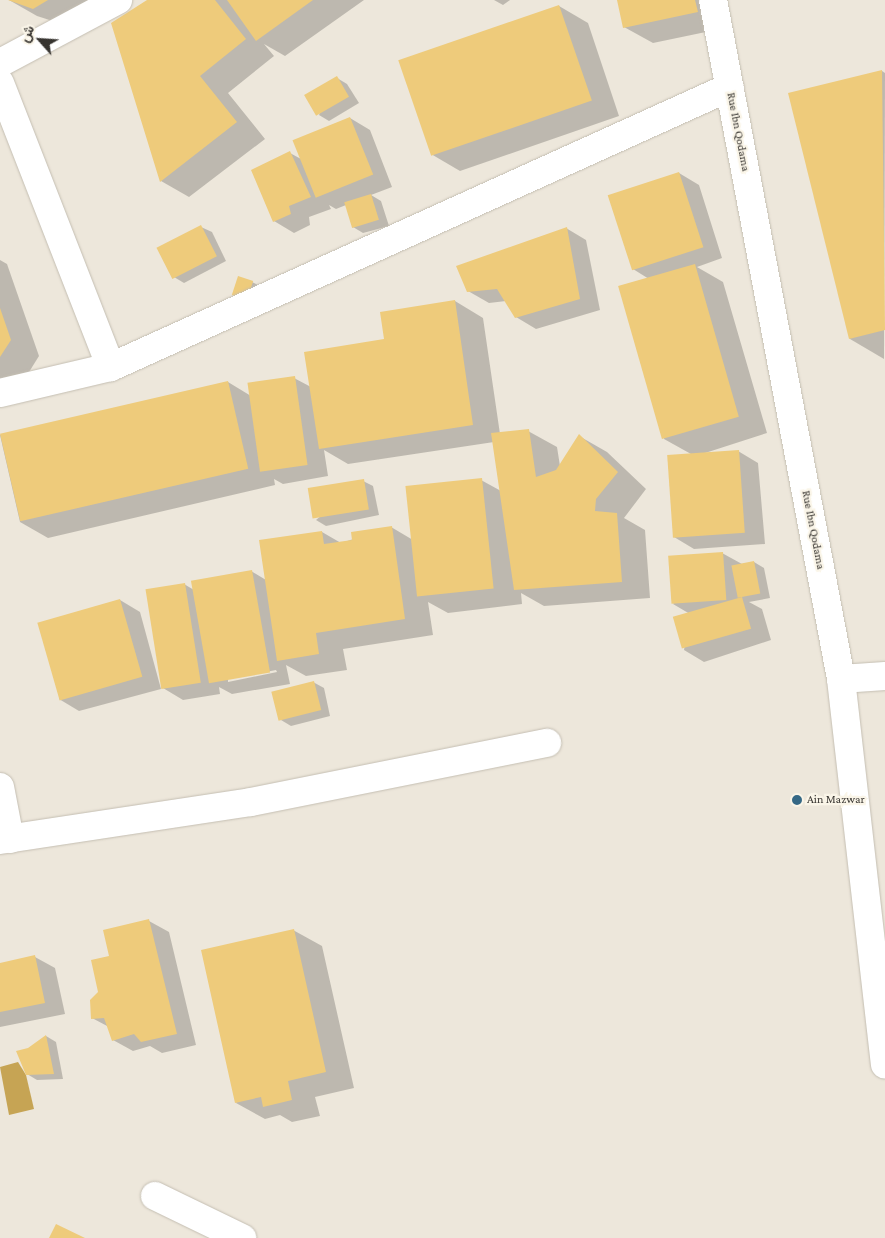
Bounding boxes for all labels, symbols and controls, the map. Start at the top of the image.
north arrow [15,15,65,65]
text: ش [16,22,37,45]
street label: Rue Ibn Qodama [723,91,753,173]
street label: Rue Ibn Qodama [798,489,828,571]
place label: Ain Mazwar [807,793,865,807]
marker: Ain Mazwar [791,794,803,806]

